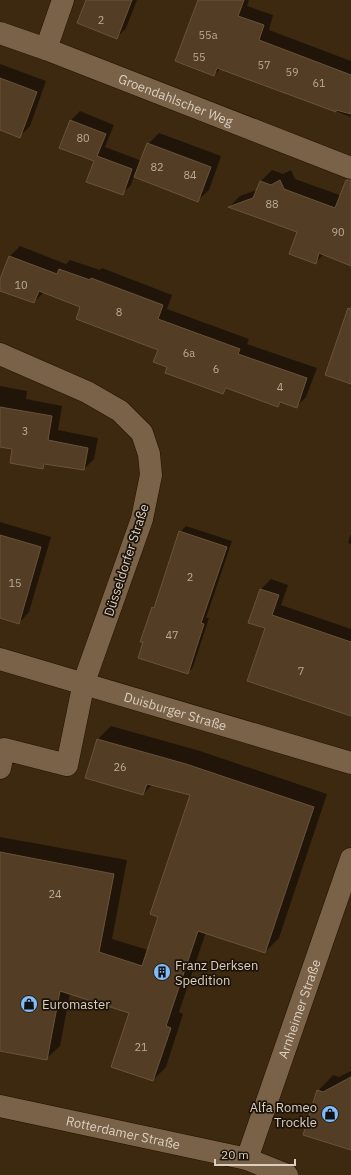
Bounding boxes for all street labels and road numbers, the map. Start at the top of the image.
street label: Groendahlscher Weg [116,70,235,130]
street label: Düsseldorfer Straße [100,502,153,619]
street label: Duisburger Straße [122,688,229,735]
street label: Arnheimer Straße [274,957,325,1061]
street label: Rotterdamer Straße [64,1112,182,1153]

